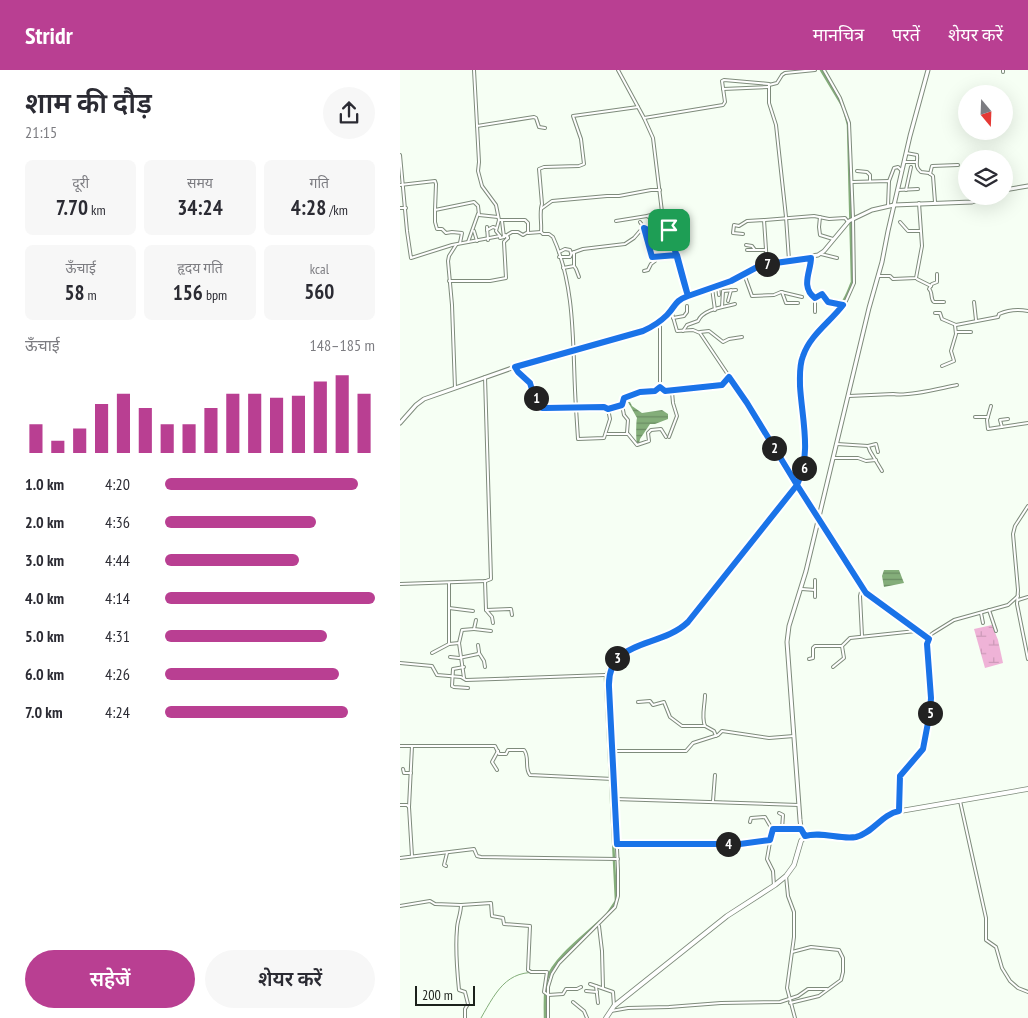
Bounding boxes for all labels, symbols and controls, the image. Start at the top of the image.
text: Stridr [25,20,73,51]
text: मानचित्र [813,23,864,46]
text: परतें [892,23,920,46]
text: शेयर करें [948,23,1003,46]
text: शाम की दौड़ [25,84,152,121]
north arrow [958,85,1012,140]
map controls [958,85,1013,205]
button: share [323,87,375,139]
text: 21:15 [25,122,57,142]
button: layers [958,150,1013,205]
text: दूरी [72,174,89,192]
text: समय [187,174,213,192]
text: गति [310,174,329,192]
text: 7.70 [56,194,88,221]
text: 34:24 [177,194,223,221]
text: 4:28 [291,194,326,221]
text: km [88,201,106,219]
text: /km [326,201,348,219]
pin [648,209,690,251]
icon: arrive [655,216,683,244]
pin: 7 [754,252,780,276]
text: 7 [764,255,771,273]
text: ऊँचाई [65,259,96,277]
text: हृदय गति [177,259,223,277]
text: kcal [310,260,329,278]
text: 560 [304,278,334,305]
text: 58 [65,279,85,306]
text: 156 [173,279,203,306]
text: m [85,286,97,304]
text: bpm [203,286,227,304]
text: ऊँचाई [25,335,60,355]
text: 148–185 m [310,335,375,355]
pin: 1 [524,386,548,410]
text: 1 [533,389,540,407]
pin: 2 [762,436,786,460]
text: 2 [771,439,778,457]
pin: 6 [792,456,816,480]
text: 6 [801,459,808,477]
text: 1.0 km [25,474,64,494]
text: 4:20 [105,474,130,494]
text: 2.0 km [25,512,64,532]
text: 4:36 [105,512,130,532]
text: 3.0 km [25,550,64,570]
text: 4:44 [105,550,130,570]
text: 4.0 km [25,588,64,608]
text: 4:14 [105,588,130,608]
text: 5.0 km [25,626,64,646]
text: 4:31 [105,626,130,646]
pin: 3 [604,646,630,670]
text: 3 [614,649,621,667]
text: 6.0 km [25,664,64,684]
text: 4:26 [105,664,130,684]
pin: 5 [918,700,942,726]
text: 7.0 km [25,702,63,722]
text: 4:24 [105,702,130,722]
text: 5 [927,704,934,722]
pin: 4 [716,832,740,856]
text: 4 [725,835,732,853]
button: सहेजें [25,950,195,1008]
button: शेयर करें [205,950,375,1008]
scale bar [415,983,475,1006]
text: 200 m [422,986,453,1004]

